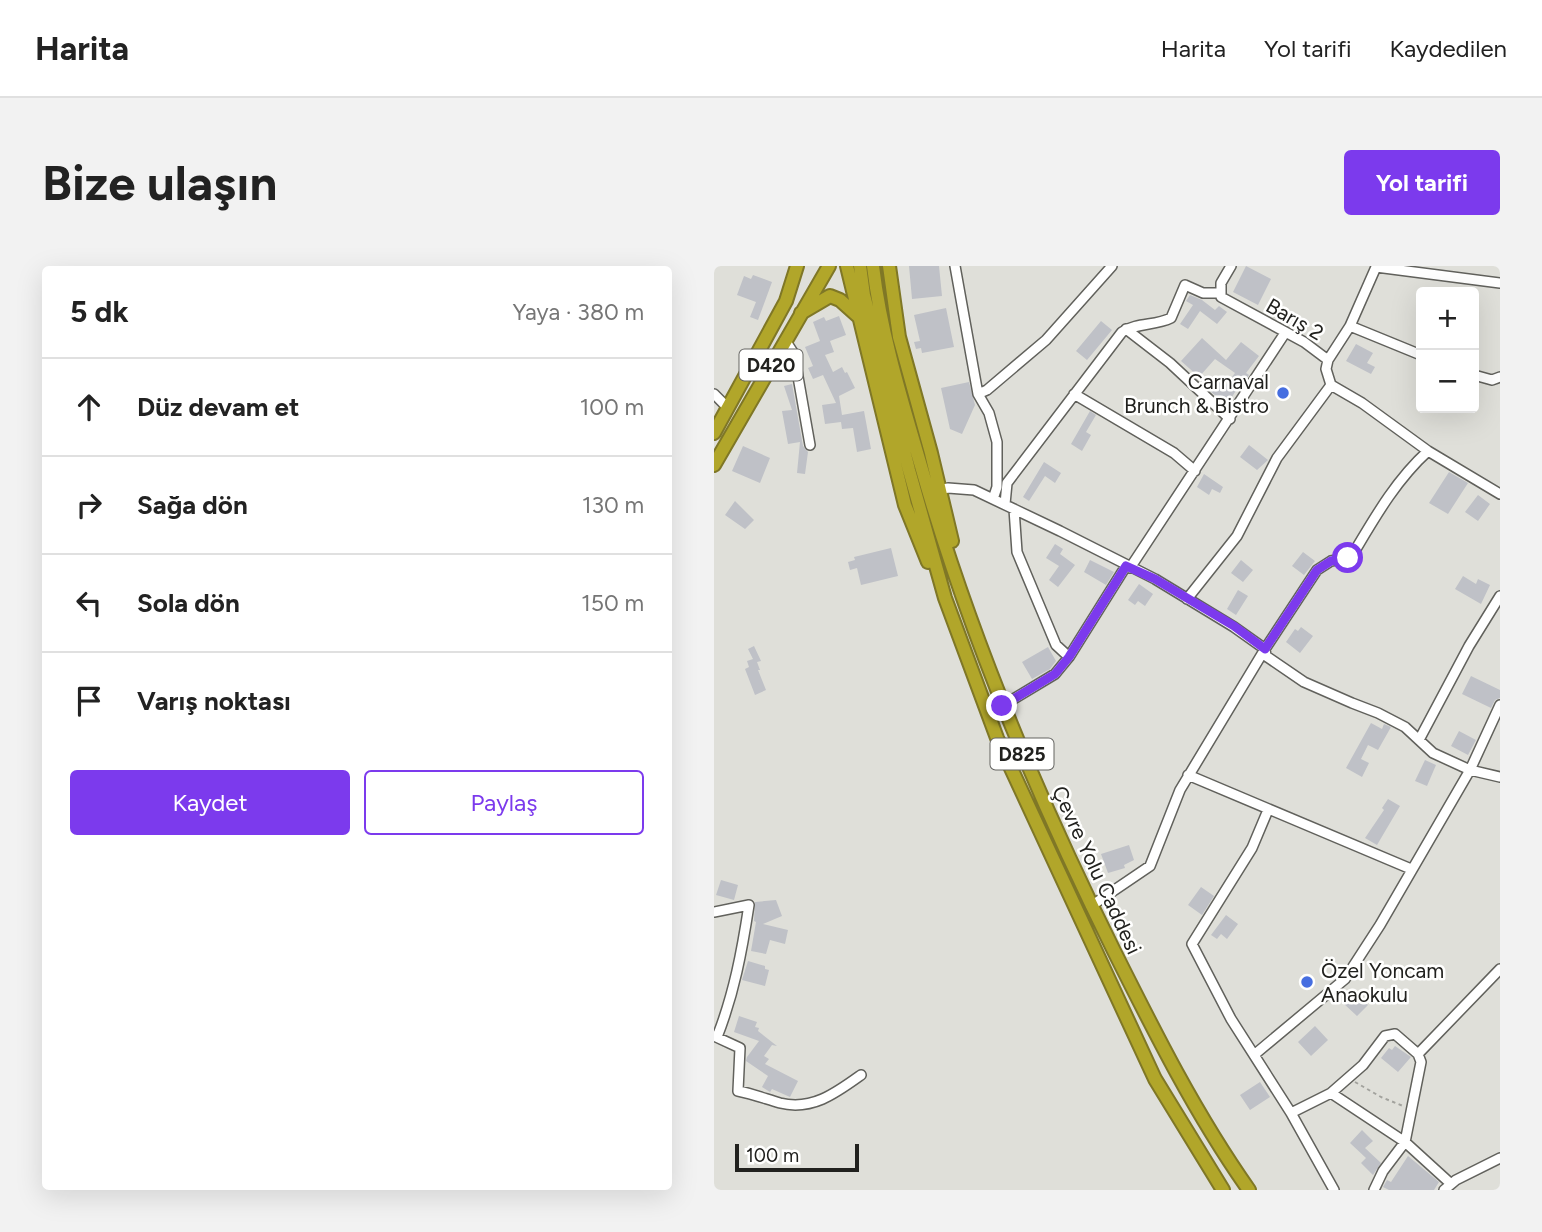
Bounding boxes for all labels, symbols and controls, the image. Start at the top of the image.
text: Harita [35,29,129,68]
text: Harita [1161,34,1226,63]
text: Yol tarifi [1264,34,1352,63]
text: Kaydedilen [1390,34,1507,63]
button: Yol tarifi [1344,150,1500,215]
text: Bize ulaşın [42,153,277,212]
map controls [1416,287,1479,413]
button: + [1416,287,1479,350]
text: 5 dk [70,293,129,330]
street label: Barış 2 [1262,293,1328,345]
text: Yaya · 380 m [513,298,644,326]
road number: D420 [739,349,802,380]
button: − [1416,350,1479,413]
place label: Carnaval Brunch & Bistro [1124,369,1269,418]
marker: Carnaval Brunch & Bistro [1275,385,1291,401]
icon: ahead [70,388,108,426]
text: Düz devam et [137,391,299,423]
text: 100 m [580,393,644,421]
icon: right [70,486,108,524]
text: Sağa dön [137,489,248,521]
text: 130 m [582,491,644,519]
route start [1332,542,1363,573]
icon: left [70,584,108,622]
text: Sola dön [137,587,240,619]
text: 150 m [581,589,644,617]
icon: arrive [70,682,108,720]
text: Varış noktası [137,685,291,717]
route end [986,690,1017,721]
road number: D825 [990,738,1054,769]
button: Kaydet [70,770,350,835]
button: Paylaş [364,770,644,835]
street label: Çevre Yolu Caddesi [1047,782,1147,958]
place label: Özel Yoncam Anaokulu [1321,958,1444,1007]
marker: Özel Yoncam Anaokulu [1299,974,1315,990]
scale bar [735,1141,859,1173]
text: 100 m [746,1144,799,1167]

